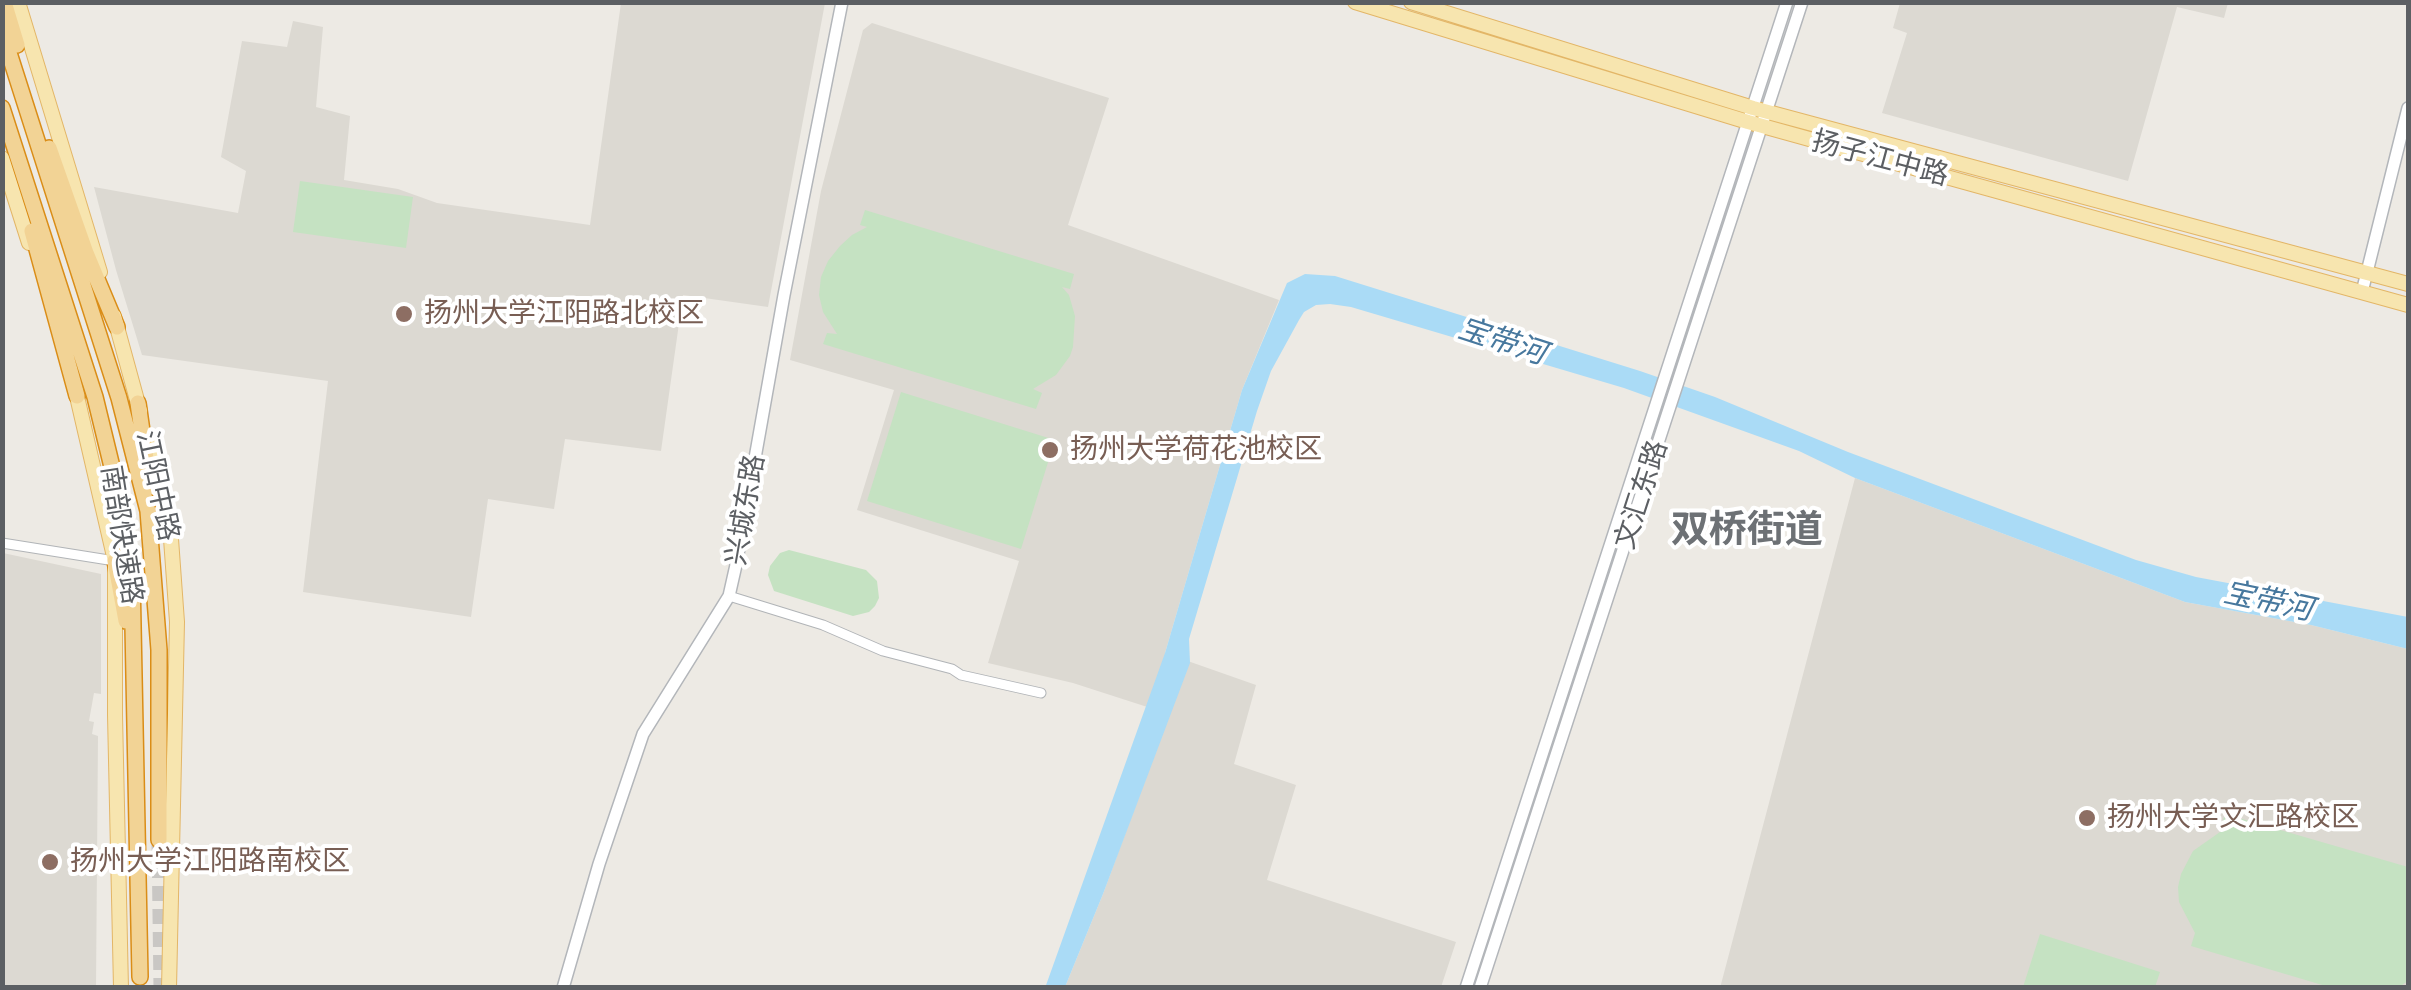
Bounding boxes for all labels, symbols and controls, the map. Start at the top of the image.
street label: 扬子江中路 [1808,125,1952,193]
place label: 扬州大学江阳路北校区 [424,297,704,331]
marker: 扬州大学江阳路北校区 [393,303,415,325]
water label: 宝带河 [1454,311,1550,373]
street label: 江阳中路 [129,428,185,544]
place label: 扬州大学荷花池校区 [1070,433,1322,467]
street label: 文汇东路 [1609,437,1675,553]
marker: 扬州大学荷花池校区 [1039,439,1061,461]
street label: 兴城东路 [720,452,772,568]
street label: 南部快速路 [93,463,149,607]
district label: 双桥街道 [1671,508,1823,554]
water label: 宝带河 [2220,575,2316,629]
place label: 扬州大学文汇路校区 [2107,801,2359,835]
marker: 扬州大学文汇路校区 [2076,807,2098,829]
place label: 扬州大学江阳路南校区 [70,845,350,879]
marker: 扬州大学江阳路南校区 [39,851,61,873]

